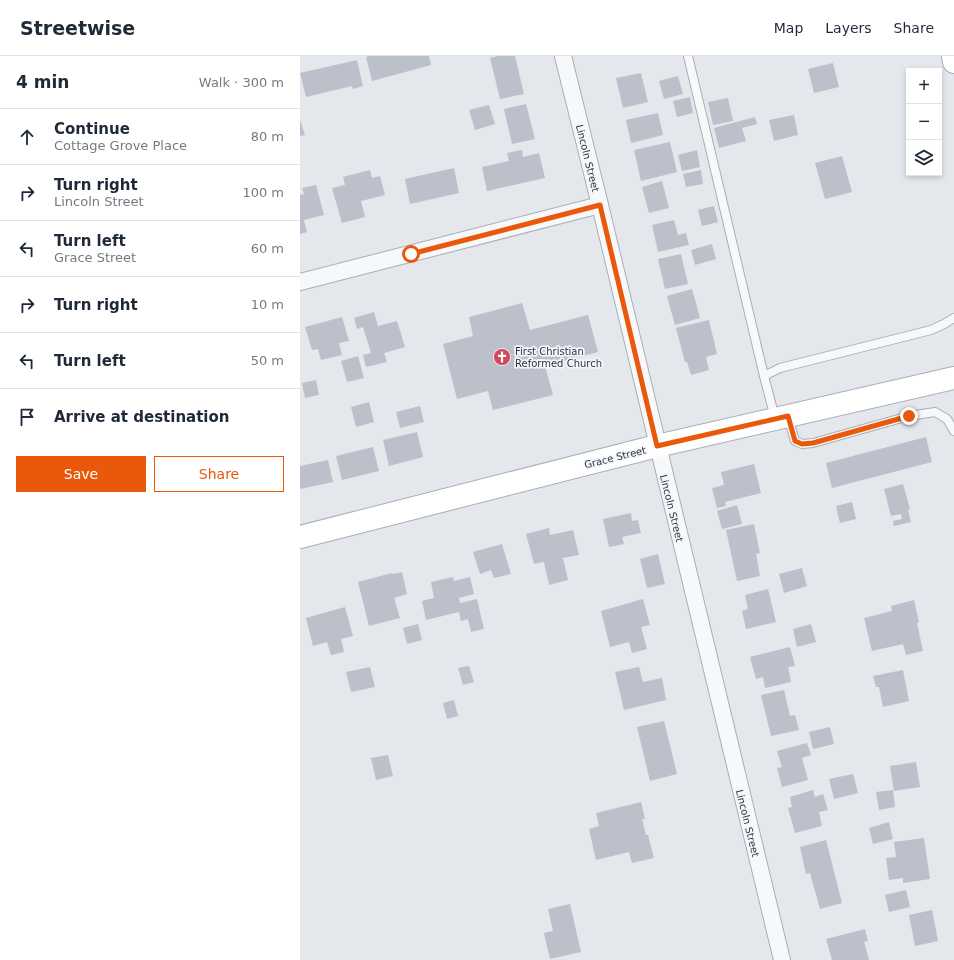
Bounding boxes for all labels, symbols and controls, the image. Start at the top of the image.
text: Streetwise [20,17,135,39]
text: Map [774,20,803,36]
text: Layers [825,20,872,36]
text: Share [894,20,934,36]
map controls [906,68,942,176]
button: + [906,68,942,104]
text: 4 min [16,72,69,92]
text: Walk · 300 m [199,75,284,90]
button: − [906,104,942,140]
text: Continue [54,120,130,138]
street label: Lincoln Street [574,123,601,193]
icon: ahead [16,126,38,148]
text: 80 m [251,129,284,144]
text: Cottage Grove Place [54,138,187,153]
button: layers [906,140,942,176]
text: Turn right [54,176,138,194]
icon: right [16,182,38,204]
text: 100 m [242,185,284,200]
text: Lincoln Street [54,194,144,209]
text: Turn left [54,232,126,250]
icon: left [16,238,38,260]
text: 60 m [251,241,284,256]
route start [402,245,420,263]
text: Grace Street [54,250,136,265]
icon: right [16,294,38,316]
text: Turn right [54,296,138,314]
text: 10 m [251,297,284,312]
place label: First Christian Reformed Church [515,346,602,369]
church icon: First Christian Reformed Church [492,347,512,367]
icon: left [16,350,38,372]
text: Turn left [54,352,126,370]
text: 50 m [251,353,284,368]
icon: arrive [16,406,38,428]
route end [900,407,918,425]
text: Arrive at destination [54,408,229,426]
street label: Grace Street [583,444,647,470]
button: Save [16,456,146,492]
button: Share [154,456,284,492]
street label: Lincoln Street [658,473,685,543]
street label: Lincoln Street [734,788,761,858]

